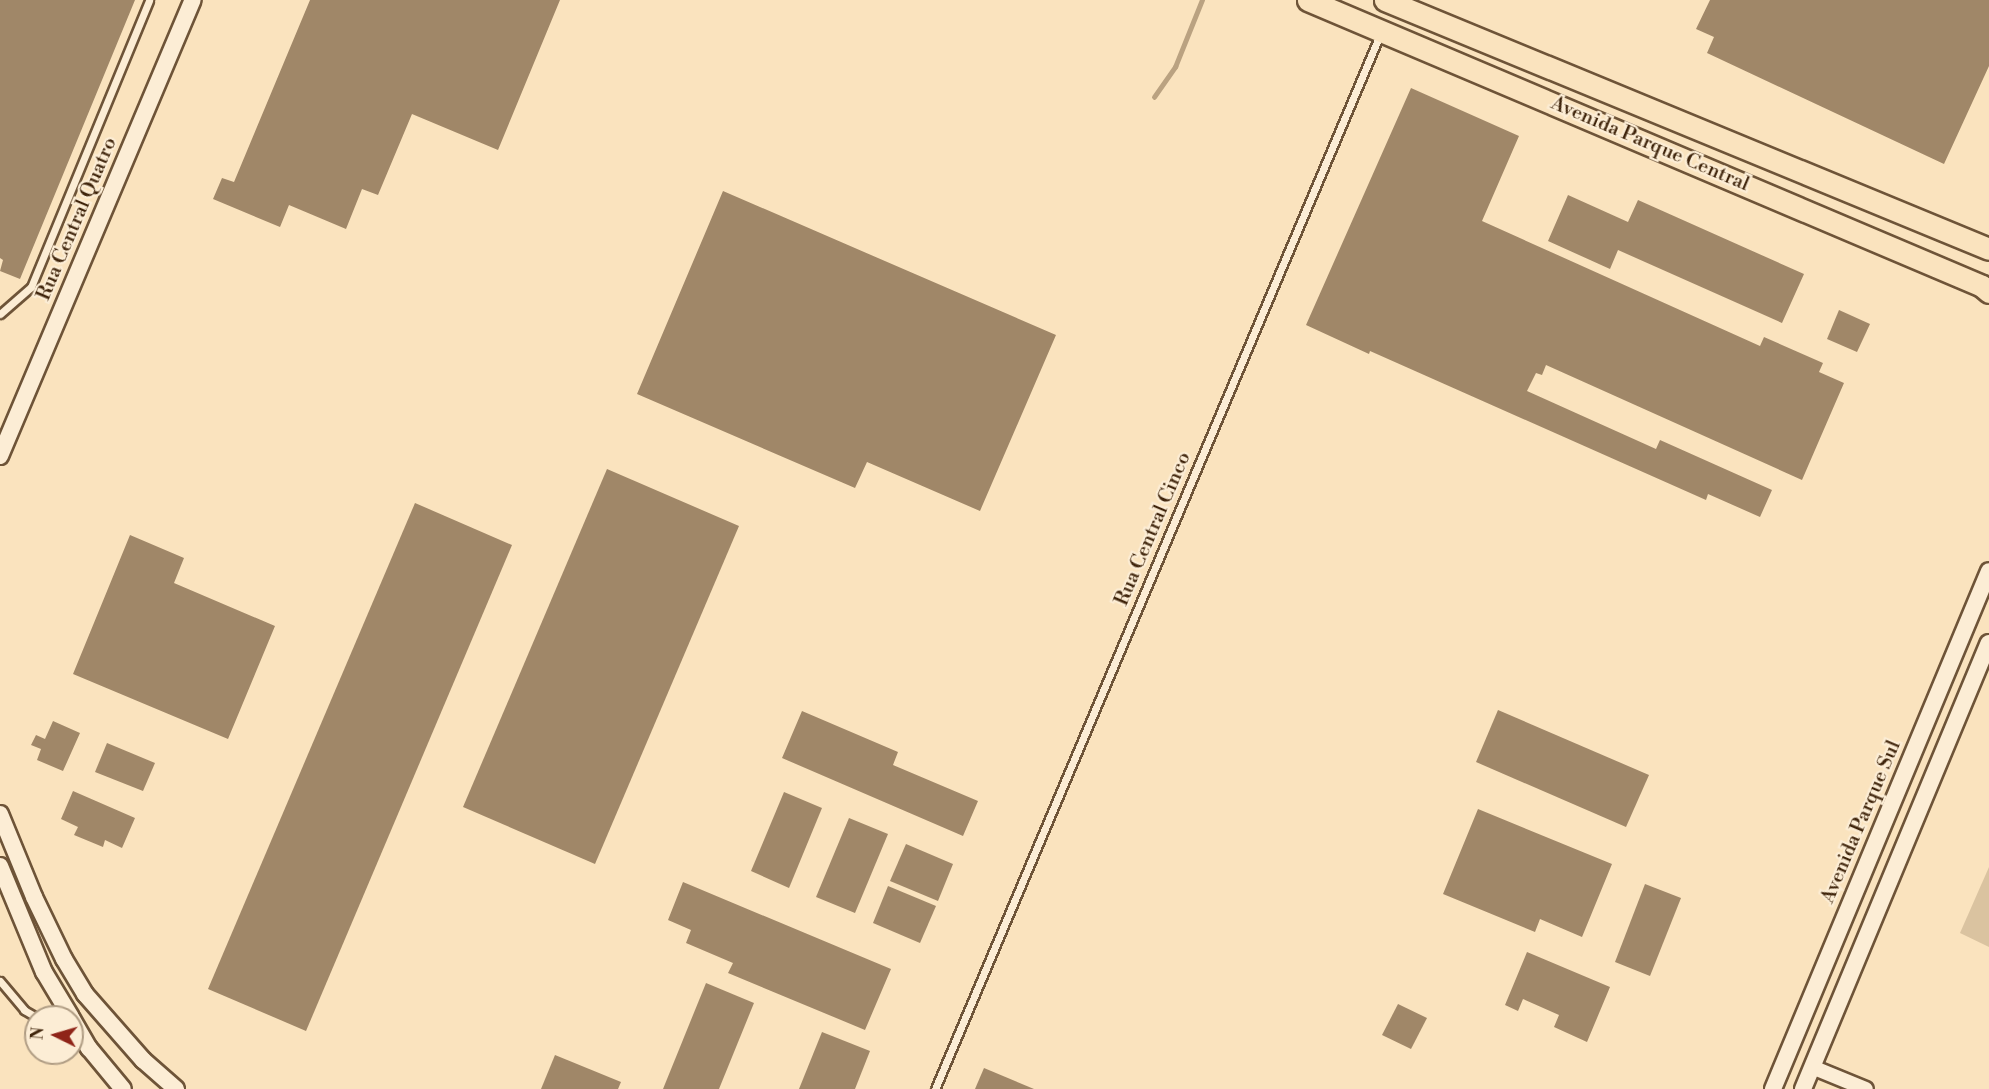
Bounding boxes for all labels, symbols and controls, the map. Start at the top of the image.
street label: Avenida Parque Central [1547,91,1753,197]
street label: Rua Central Quatro [32,134,122,304]
street label: Rua Central Cinco [1110,449,1196,609]
street label: Avenida Parque Sul [1816,737,1906,907]
north arrow [24,1005,84,1065]
text: N [28,1026,49,1041]

